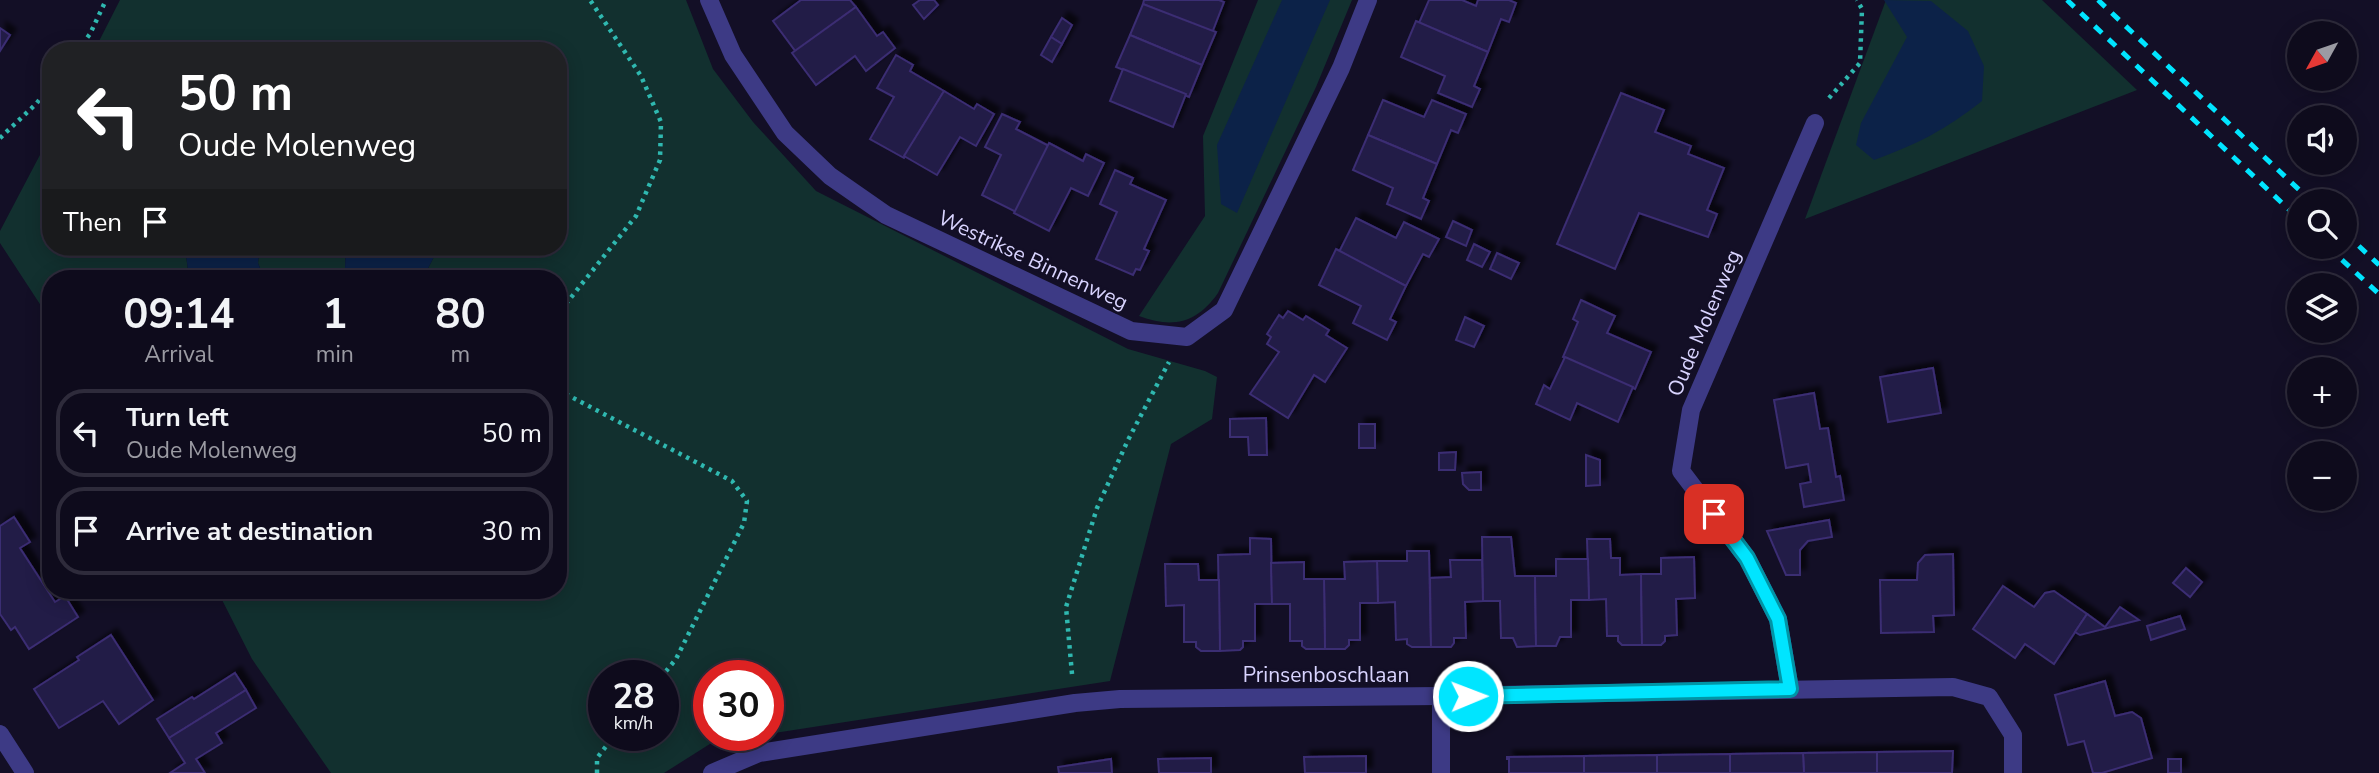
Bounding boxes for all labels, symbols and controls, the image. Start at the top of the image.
north arrow [2287,21,2357,91]
map controls [2287,21,2357,511]
text: 50 m [178,60,293,127]
icon: left [63,70,154,161]
button: sound [2287,105,2357,175]
text: Oude Molenweg [178,124,416,167]
button: search [2287,189,2357,259]
icon: arrive [136,203,174,241]
street label: Westrikse Binnenweg [933,204,1133,316]
text: Then [63,205,122,240]
street label: Oude Molenweg [1661,246,1747,400]
button: layers [2287,273,2357,343]
text: 09:14 [123,286,235,343]
text: 1 [322,286,347,343]
text: 80 [435,286,486,343]
text: Arrival [144,339,214,370]
text: min [316,339,354,370]
text: m [451,339,470,370]
button: + [2287,357,2357,427]
text: Turn left [126,400,229,435]
icon: left [67,414,105,452]
text: 50 m [482,416,542,451]
text: Oude Molenweg [126,435,297,466]
button: − [2287,441,2357,511]
pin [1684,484,1744,544]
icon: arrive [1695,495,1733,533]
icon: arrive [67,512,105,550]
text: Arrive at destination [126,514,373,549]
text: 30 m [482,514,542,549]
position arrow [1431,659,1505,733]
speed limit sign: 30 [693,660,784,751]
street label: Prinsenboschlaan [1243,661,1409,689]
text: 28 [612,673,655,720]
text: km/h [614,711,653,735]

